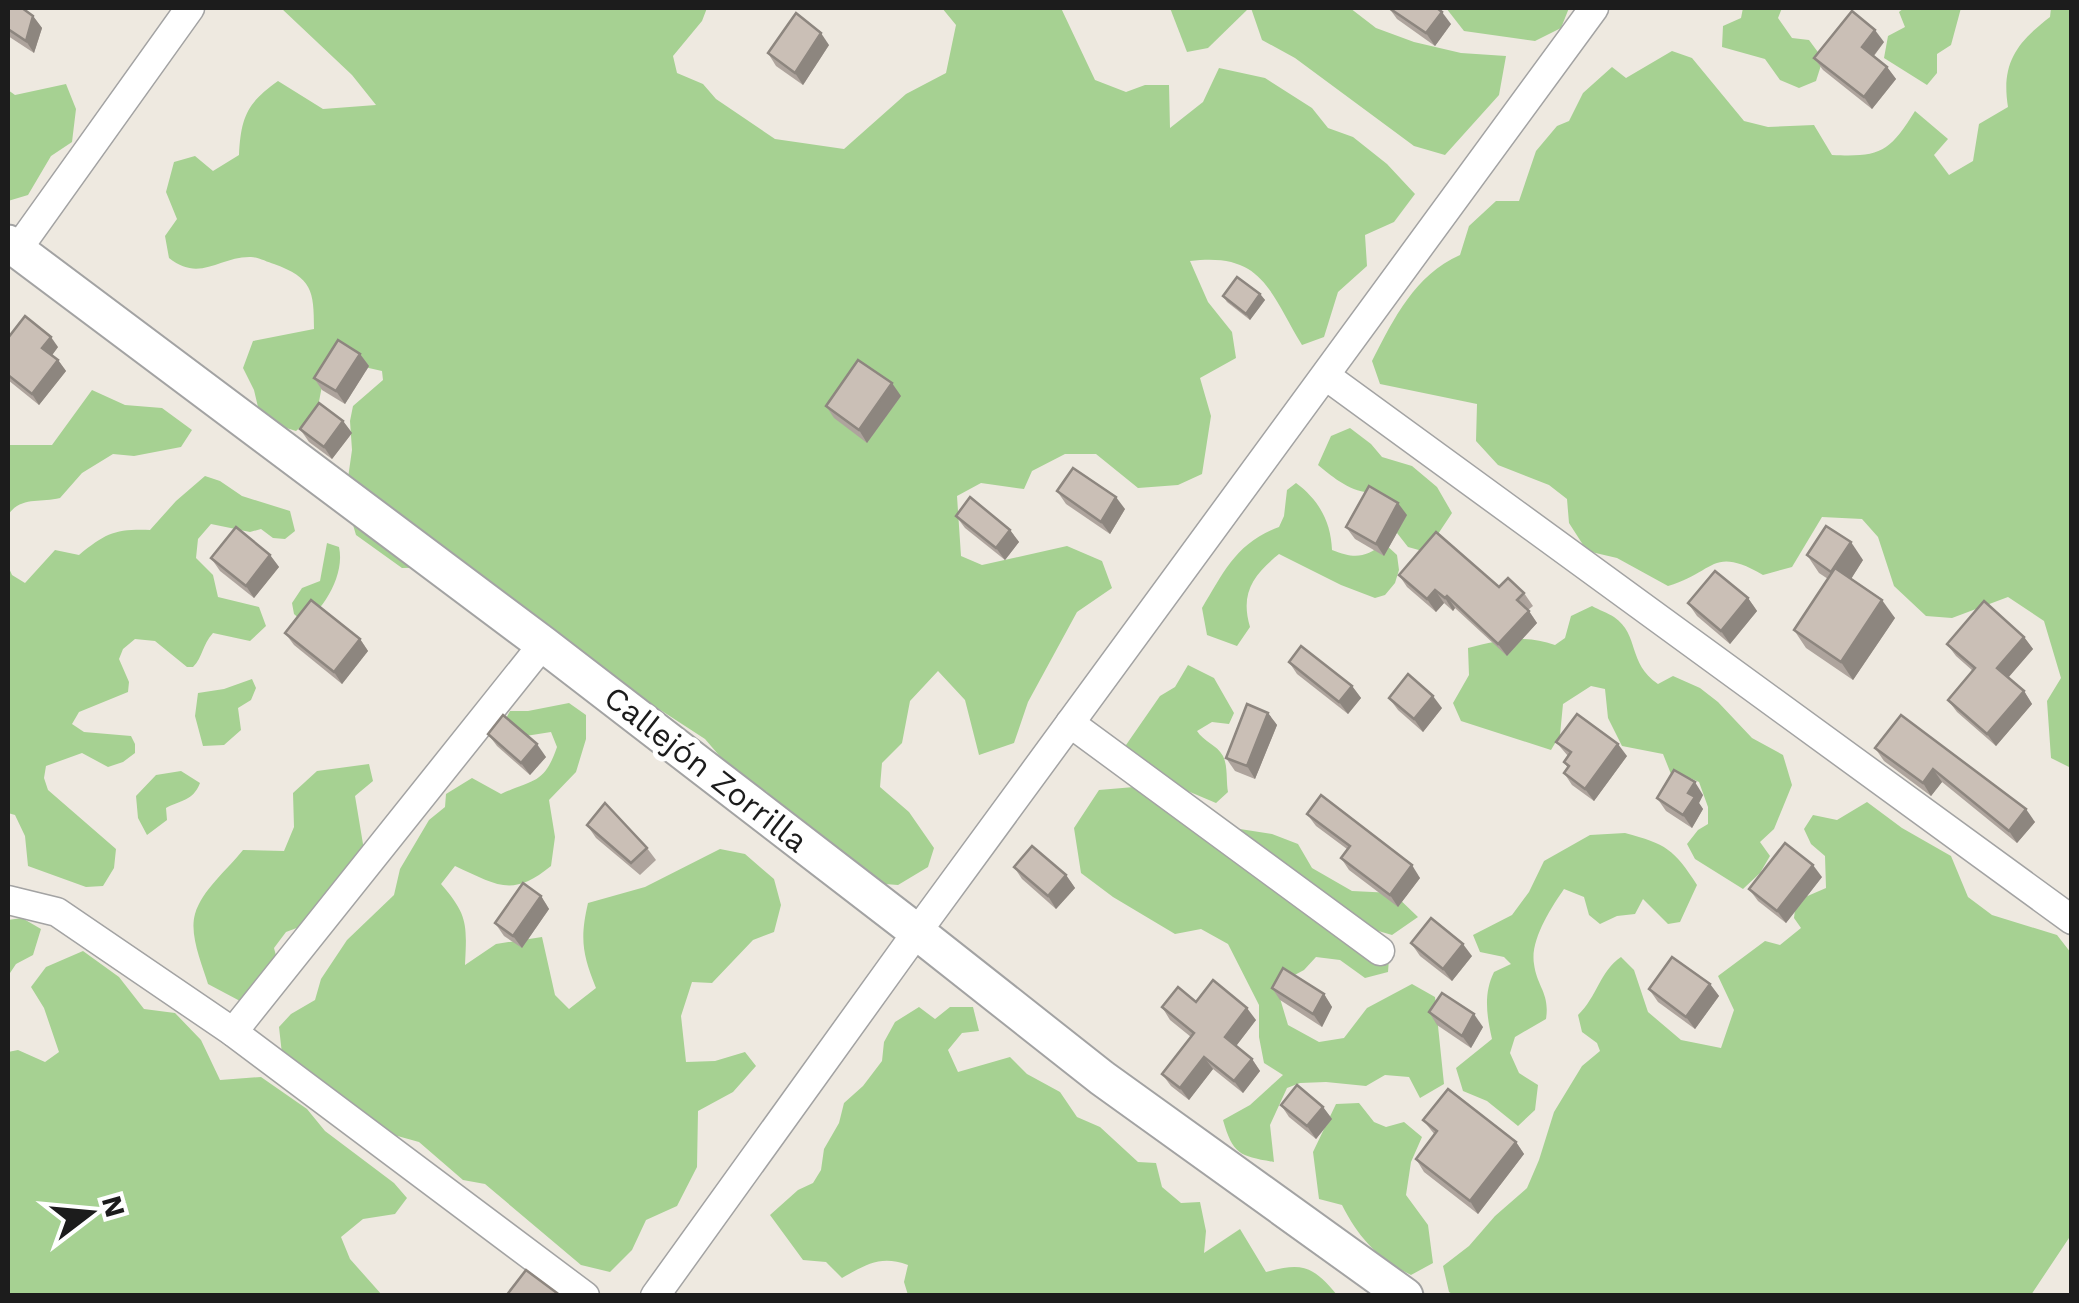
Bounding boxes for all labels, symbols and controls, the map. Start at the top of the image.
street label: Callejón Zorrilla [597,678,815,860]
north arrow [40,1163,140,1263]
text: N [95,1192,132,1221]

